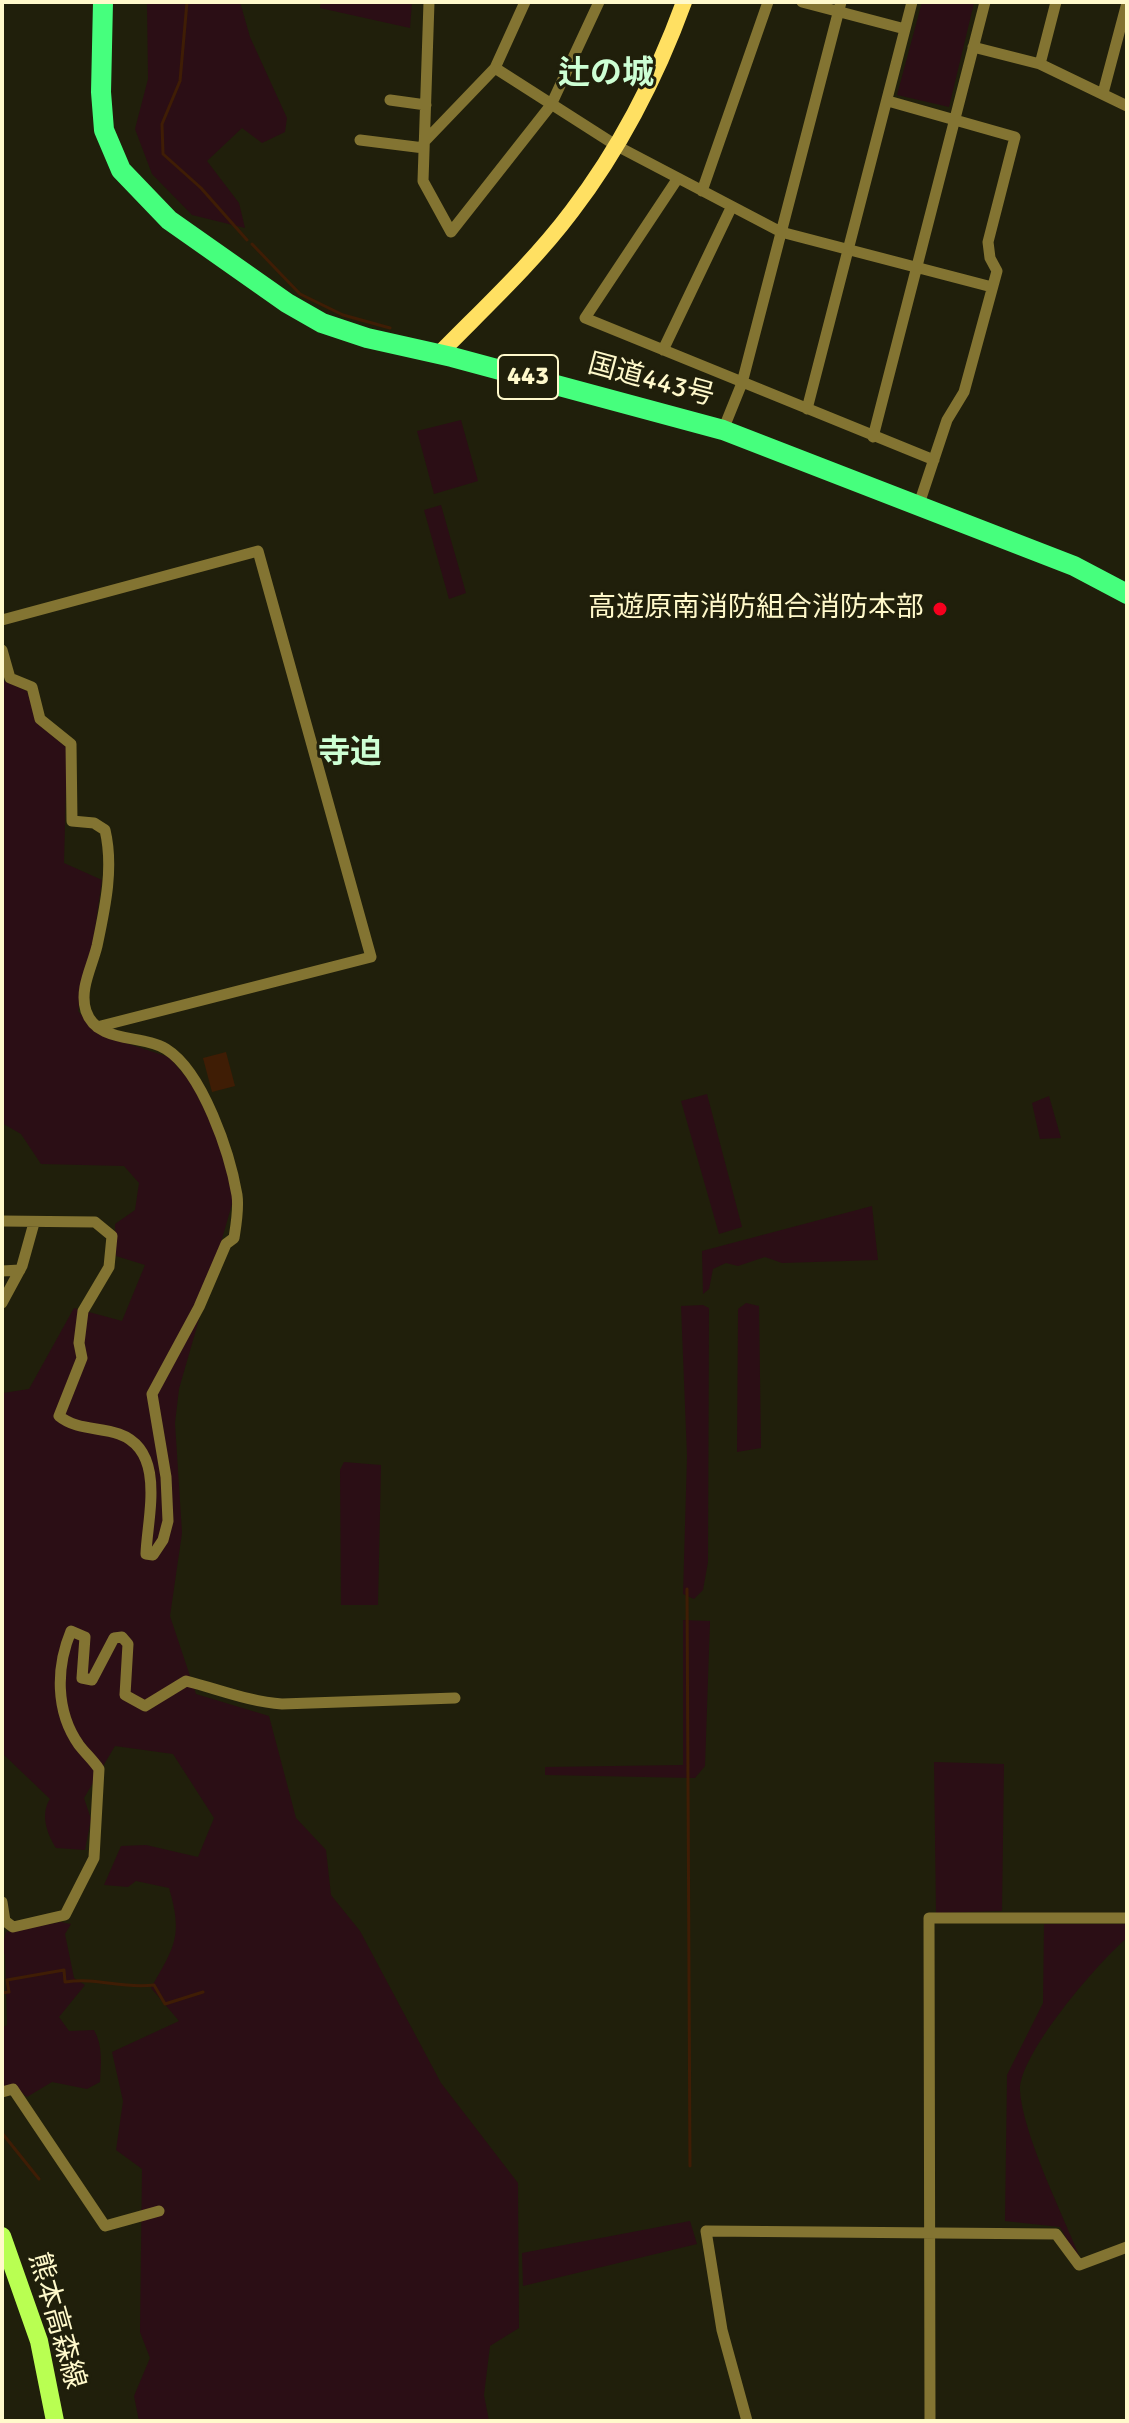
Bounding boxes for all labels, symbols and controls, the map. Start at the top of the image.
district label: 辻の城 [558,56,654,94]
street label: 国道443号 [584,348,718,414]
road number: 443 [498,355,558,399]
place label: 高遊原南消防組合消防本部 [588,592,924,626]
marker: 高遊原南消防組合消防本部 [931,600,949,618]
district label: 寺迫 [318,735,382,773]
street label: 熊本高森線 [21,2249,91,2393]

